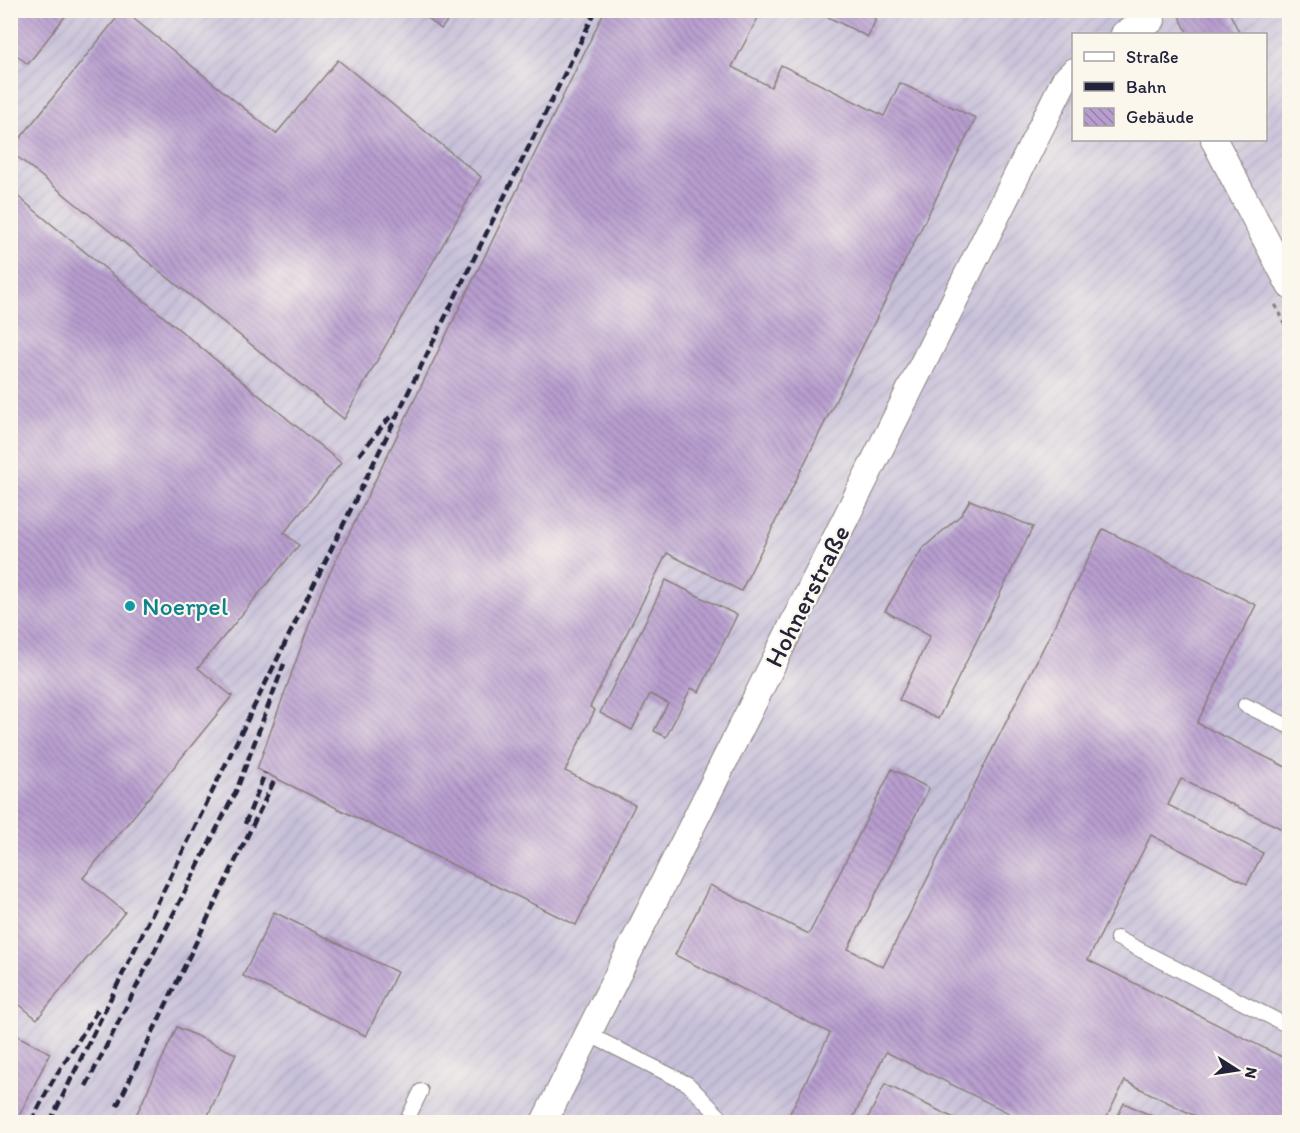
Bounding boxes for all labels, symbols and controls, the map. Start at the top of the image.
legend [1072,33,1267,141]
text: Straße [1126,46,1179,68]
text: Bahn [1126,76,1167,98]
text: Gebäude [1126,106,1194,128]
street label: Hohnerstraße [757,520,857,672]
place label: Noerpel [142,590,228,622]
marker: Noerpel [123,599,137,613]
north arrow [1207,1040,1267,1100]
text: N [1241,1066,1262,1080]

